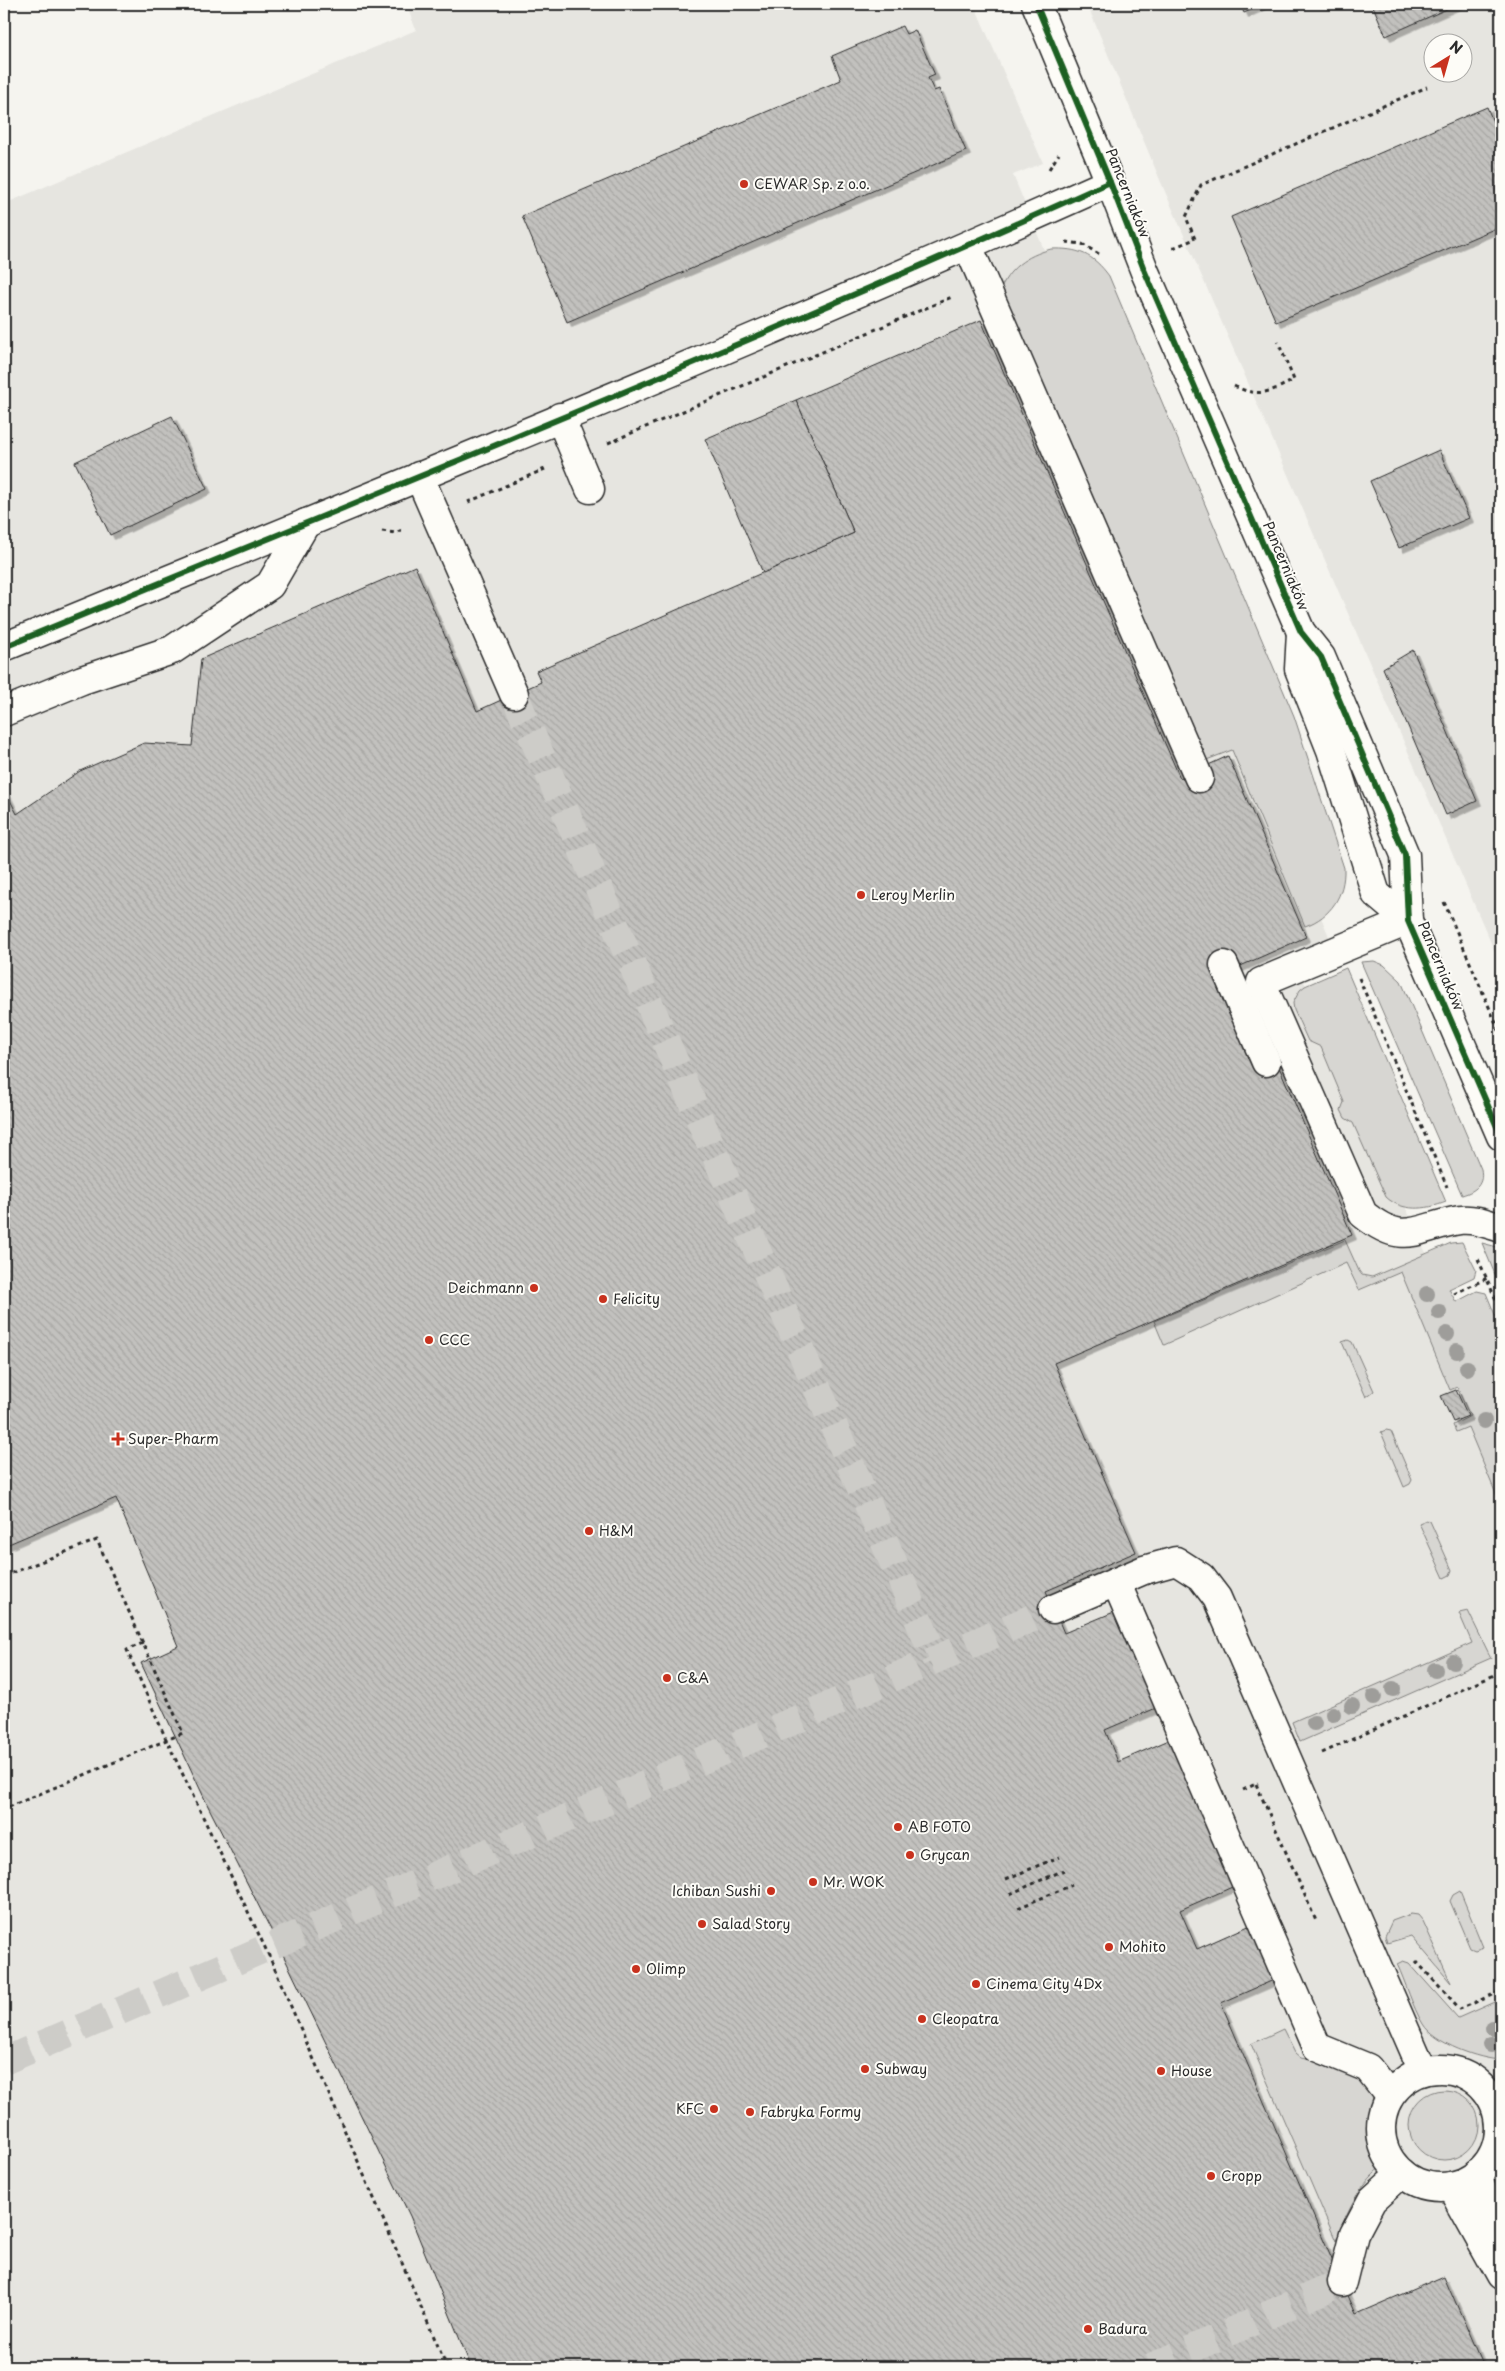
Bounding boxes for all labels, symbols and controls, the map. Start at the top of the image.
north arrow [1422,32,1472,82]
text: N [1445,35,1467,59]
street label: Pancerniaków [1101,145,1156,241]
place label: CEWAR Sp. z o.o. [754,173,870,194]
marker: CEWAR Sp. z o.o. [738,178,750,190]
street label: Pancerniaków [1258,518,1315,614]
place label: Leroy Merlin [871,884,955,905]
marker: Leroy Merlin [855,889,867,901]
street label: Pancerniaków [1413,918,1470,1014]
place label: Deichmann [448,1277,524,1298]
marker: Deichmann [528,1282,540,1294]
place label: Felicity [613,1288,660,1309]
marker: Felicity [597,1293,609,1305]
place label: CCC [439,1329,470,1350]
marker: CCC [423,1334,435,1346]
place label: Super-Pharm [128,1428,219,1449]
marker: Super-Pharm [112,1433,124,1445]
place label: H&M [599,1520,634,1541]
marker: H&M [583,1525,595,1537]
place label: C&A [677,1667,709,1688]
marker: C&A [661,1672,673,1684]
place label: AB FOTO [908,1816,971,1837]
marker: AB FOTO [892,1821,904,1833]
place label: Grycan [920,1844,970,1865]
marker: Grycan [904,1849,916,1861]
place label: Mr. WOK [823,1871,885,1892]
marker: Mr. WOK [807,1876,819,1888]
place label: Ichiban Sushi [672,1880,761,1901]
marker: Ichiban Sushi [765,1885,777,1897]
place label: Salad Story [712,1913,790,1934]
marker: Salad Story [696,1918,708,1930]
place label: Mohito [1119,1936,1166,1957]
marker: Mohito [1103,1941,1115,1953]
place label: Olimp [646,1958,686,1979]
marker: Olimp [630,1963,642,1975]
place label: Cinema City 4Dx [986,1973,1102,1994]
marker: Cinema City 4Dx [970,1978,982,1990]
place label: Cleopatra [932,2008,999,2029]
marker: Cleopatra [916,2013,928,2025]
place label: Subway [875,2058,927,2079]
place label: House [1171,2060,1212,2081]
marker: Subway [859,2063,871,2075]
marker: House [1155,2065,1167,2077]
place label: KFC [676,2098,704,2119]
place label: Fabryka Formy [760,2101,861,2122]
marker: KFC [708,2103,720,2115]
marker: Fabryka Formy [744,2106,756,2118]
place label: Cropp [1221,2165,1262,2186]
marker: Cropp [1205,2170,1217,2182]
place label: Badura [1098,2318,1148,2339]
marker: Badura [1082,2323,1094,2335]

